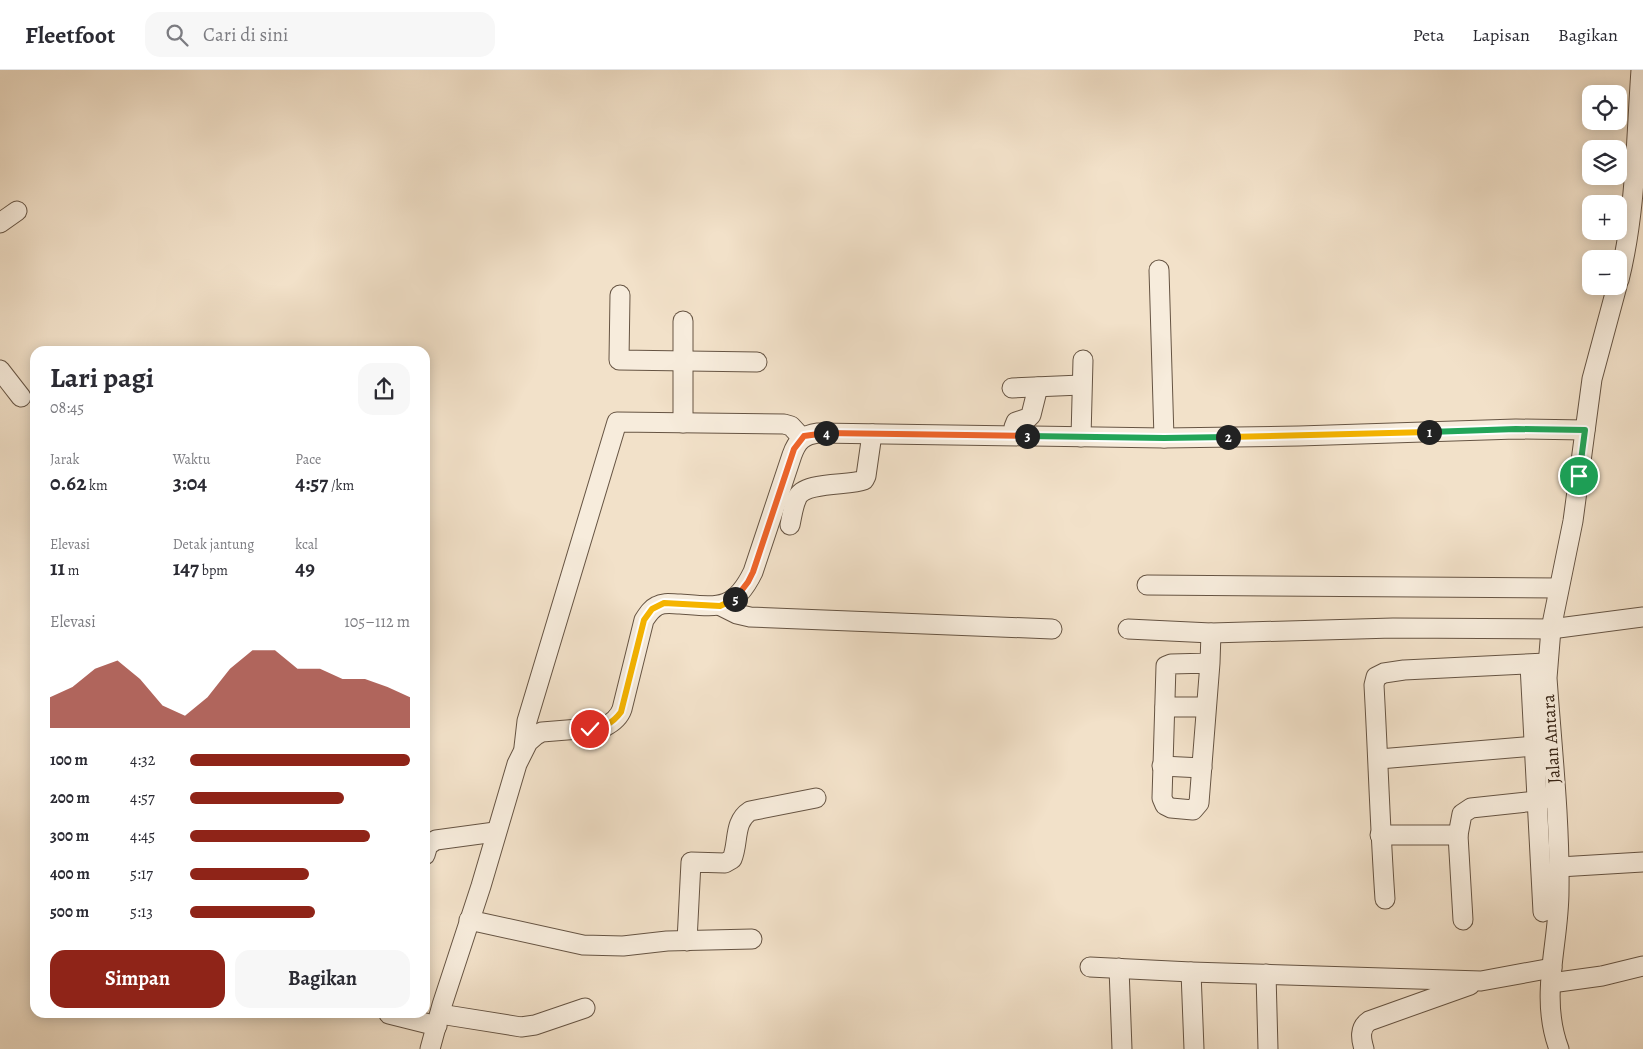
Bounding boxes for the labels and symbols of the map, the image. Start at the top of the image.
pin: 4 [814,420,838,446]
pin: 1 [1416,420,1442,444]
pin: 3 [1014,424,1040,448]
pin: 2 [1216,424,1240,450]
pin [1558,455,1600,497]
pin: 5 [722,586,748,612]
street label: Jalan Antara [1536,693,1566,784]
pin [569,708,611,750]

